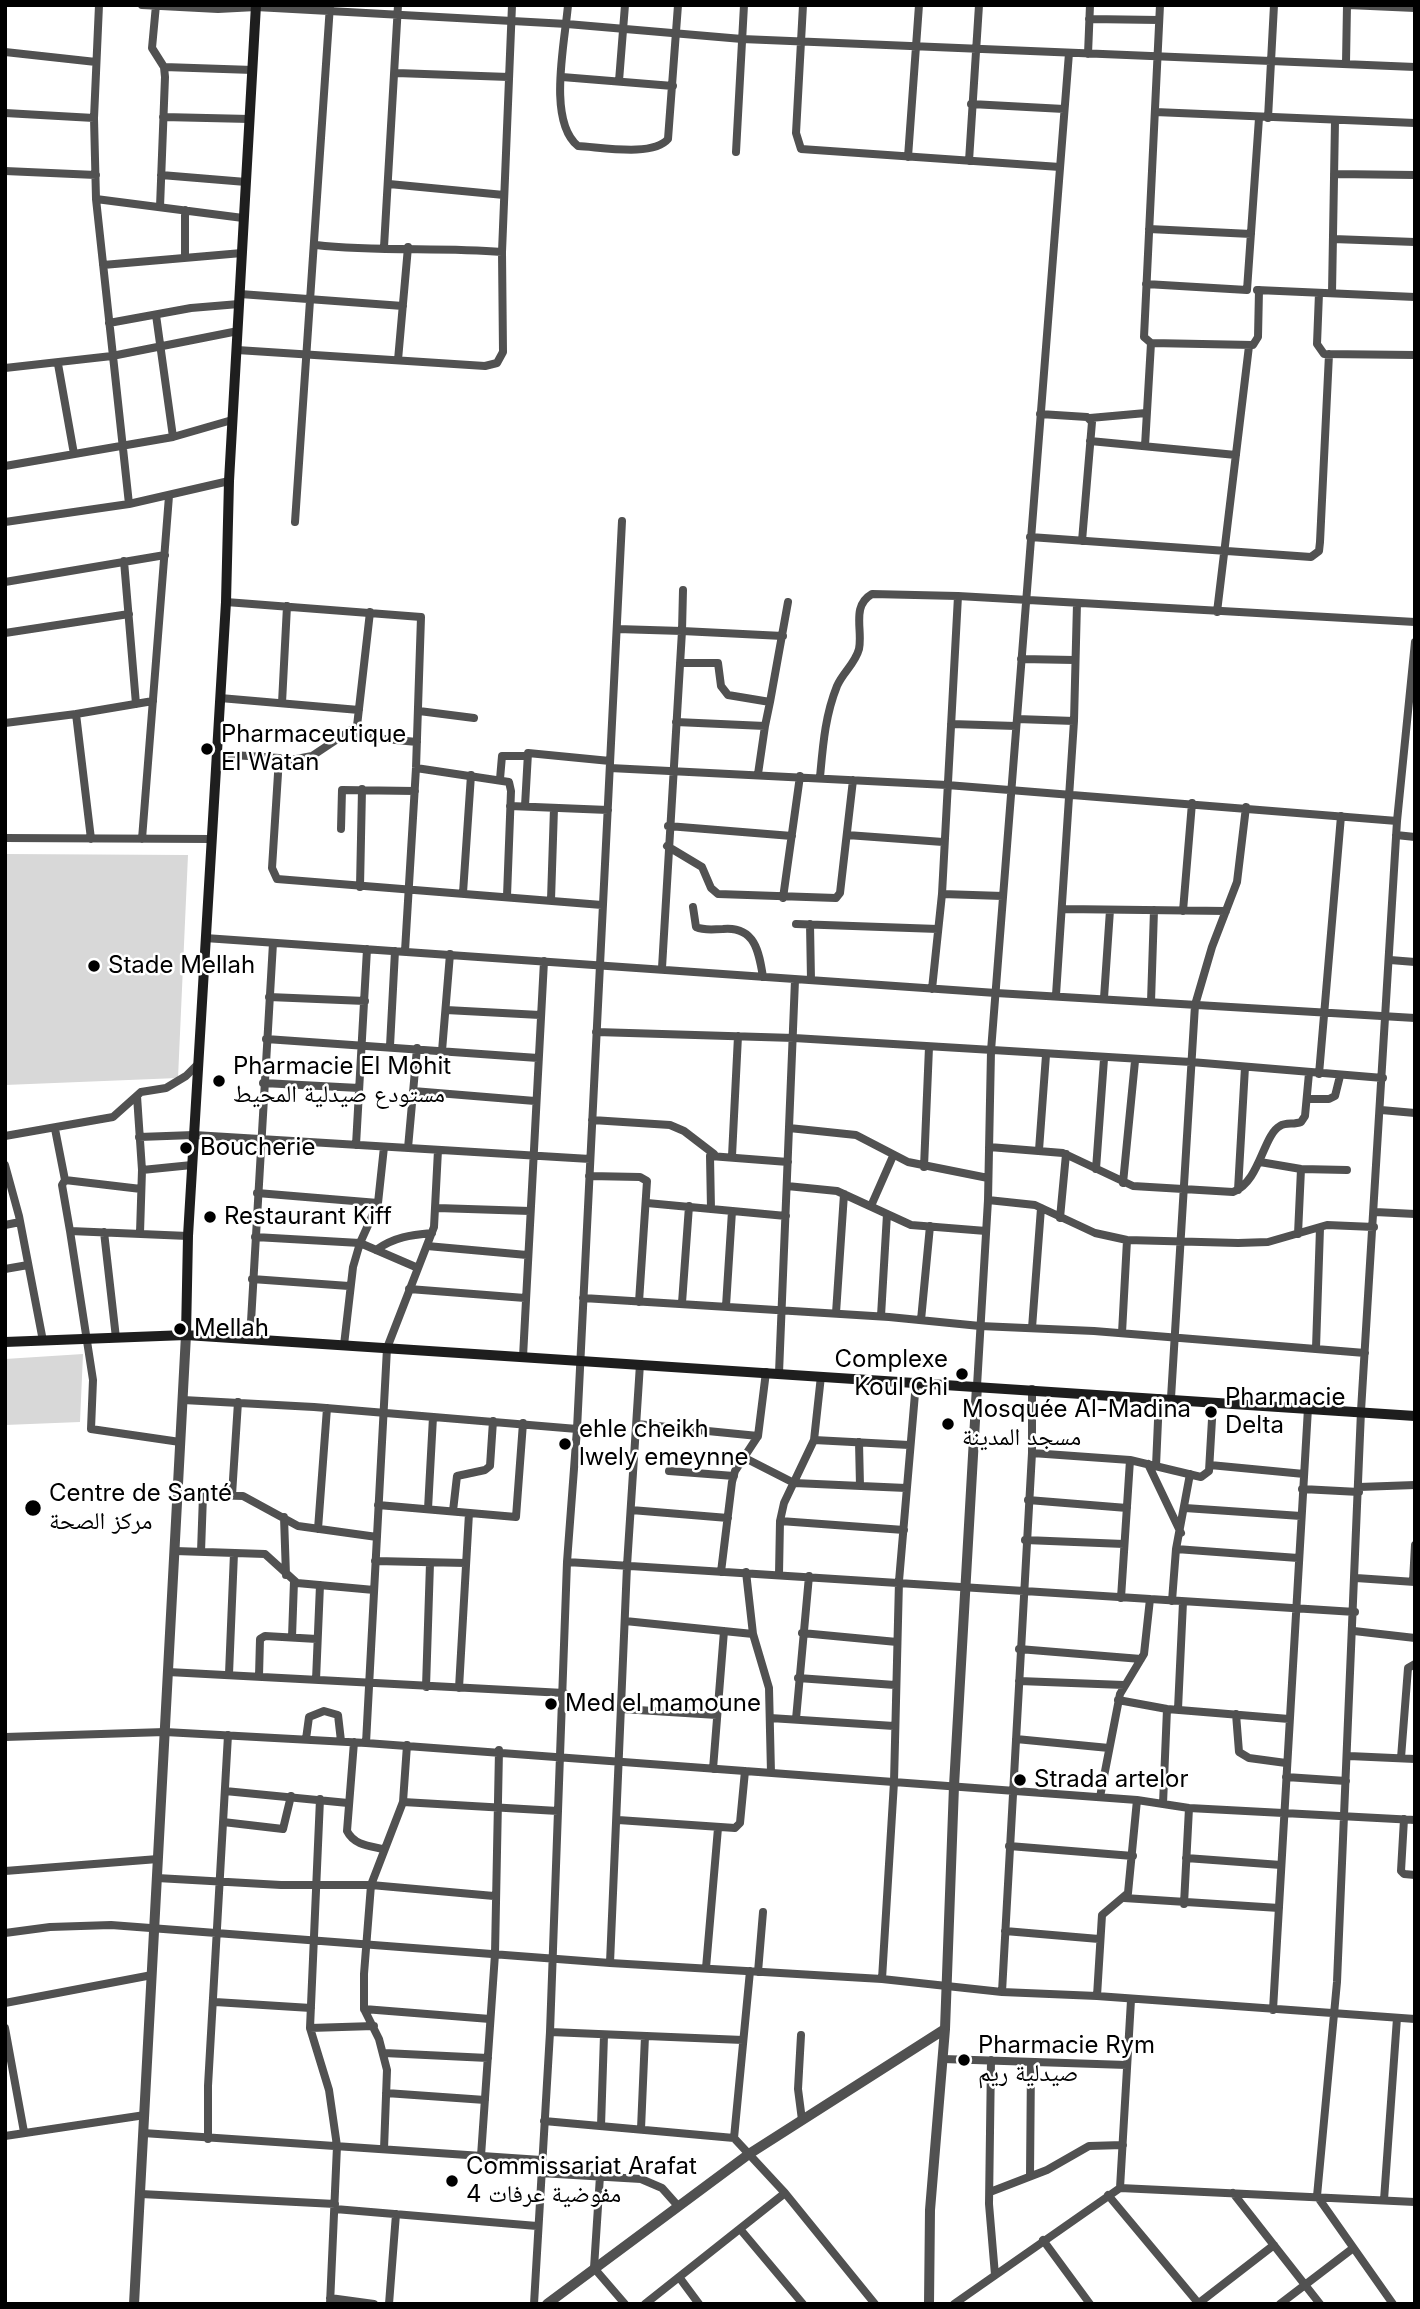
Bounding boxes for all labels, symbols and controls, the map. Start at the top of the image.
place label: Pharmaceutique El Watan [221,721,406,777]
marker: Pharmaceutique El Watan [199,741,215,757]
place label: Stade Mellah [108,952,255,980]
marker: Stade Mellah [86,958,102,974]
place label: Pharmacie El Mohit مستودع صيدلية المحيط [233,1053,451,1109]
marker: Pharmacie El Mohit مستودع صيدلية المحيط [211,1073,227,1089]
place label: Boucherie [200,1134,315,1162]
marker: Boucherie [178,1140,194,1156]
place label: Restaurant Kiff [224,1203,392,1231]
marker: Restaurant Kiff [202,1209,218,1225]
place label: Mellah [194,1315,269,1343]
marker: Mellah [172,1321,188,1337]
place label: Complexe Koul Chi [835,1346,948,1402]
marker: Complexe Koul Chi [954,1366,970,1382]
place label: Pharmacie Delta [1225,1384,1345,1440]
place label: Mosquée Al-Madina مسجد المدينة [962,1396,1191,1452]
marker: Pharmacie Delta [1203,1404,1219,1420]
place label: ehle cheikh lwely emeynne [579,1416,749,1472]
marker: Mosquée Al-Madina مسجد المدينة [940,1416,956,1432]
marker: ehle cheikh lwely emeynne [557,1436,573,1452]
place label: Centre de Santé مركز الصحة [49,1480,232,1536]
marker: Centre de Santé مركز الصحة [23,1498,43,1518]
place label: Med el mamoune [565,1690,761,1718]
marker: Med el mamoune [543,1696,559,1712]
place label: Strada artelor [1034,1766,1188,1794]
marker: Strada artelor [1012,1772,1028,1788]
place label: Pharmacie Rym صيدلية ريم [978,2032,1155,2088]
marker: Pharmacie Rym صيدلية ريم [956,2052,972,2068]
place label: Commissariat Arafat 4 مفوضية عرفات [466,2153,697,2209]
marker: Commissariat Arafat 4 مفوضية عرفات [444,2173,460,2189]

